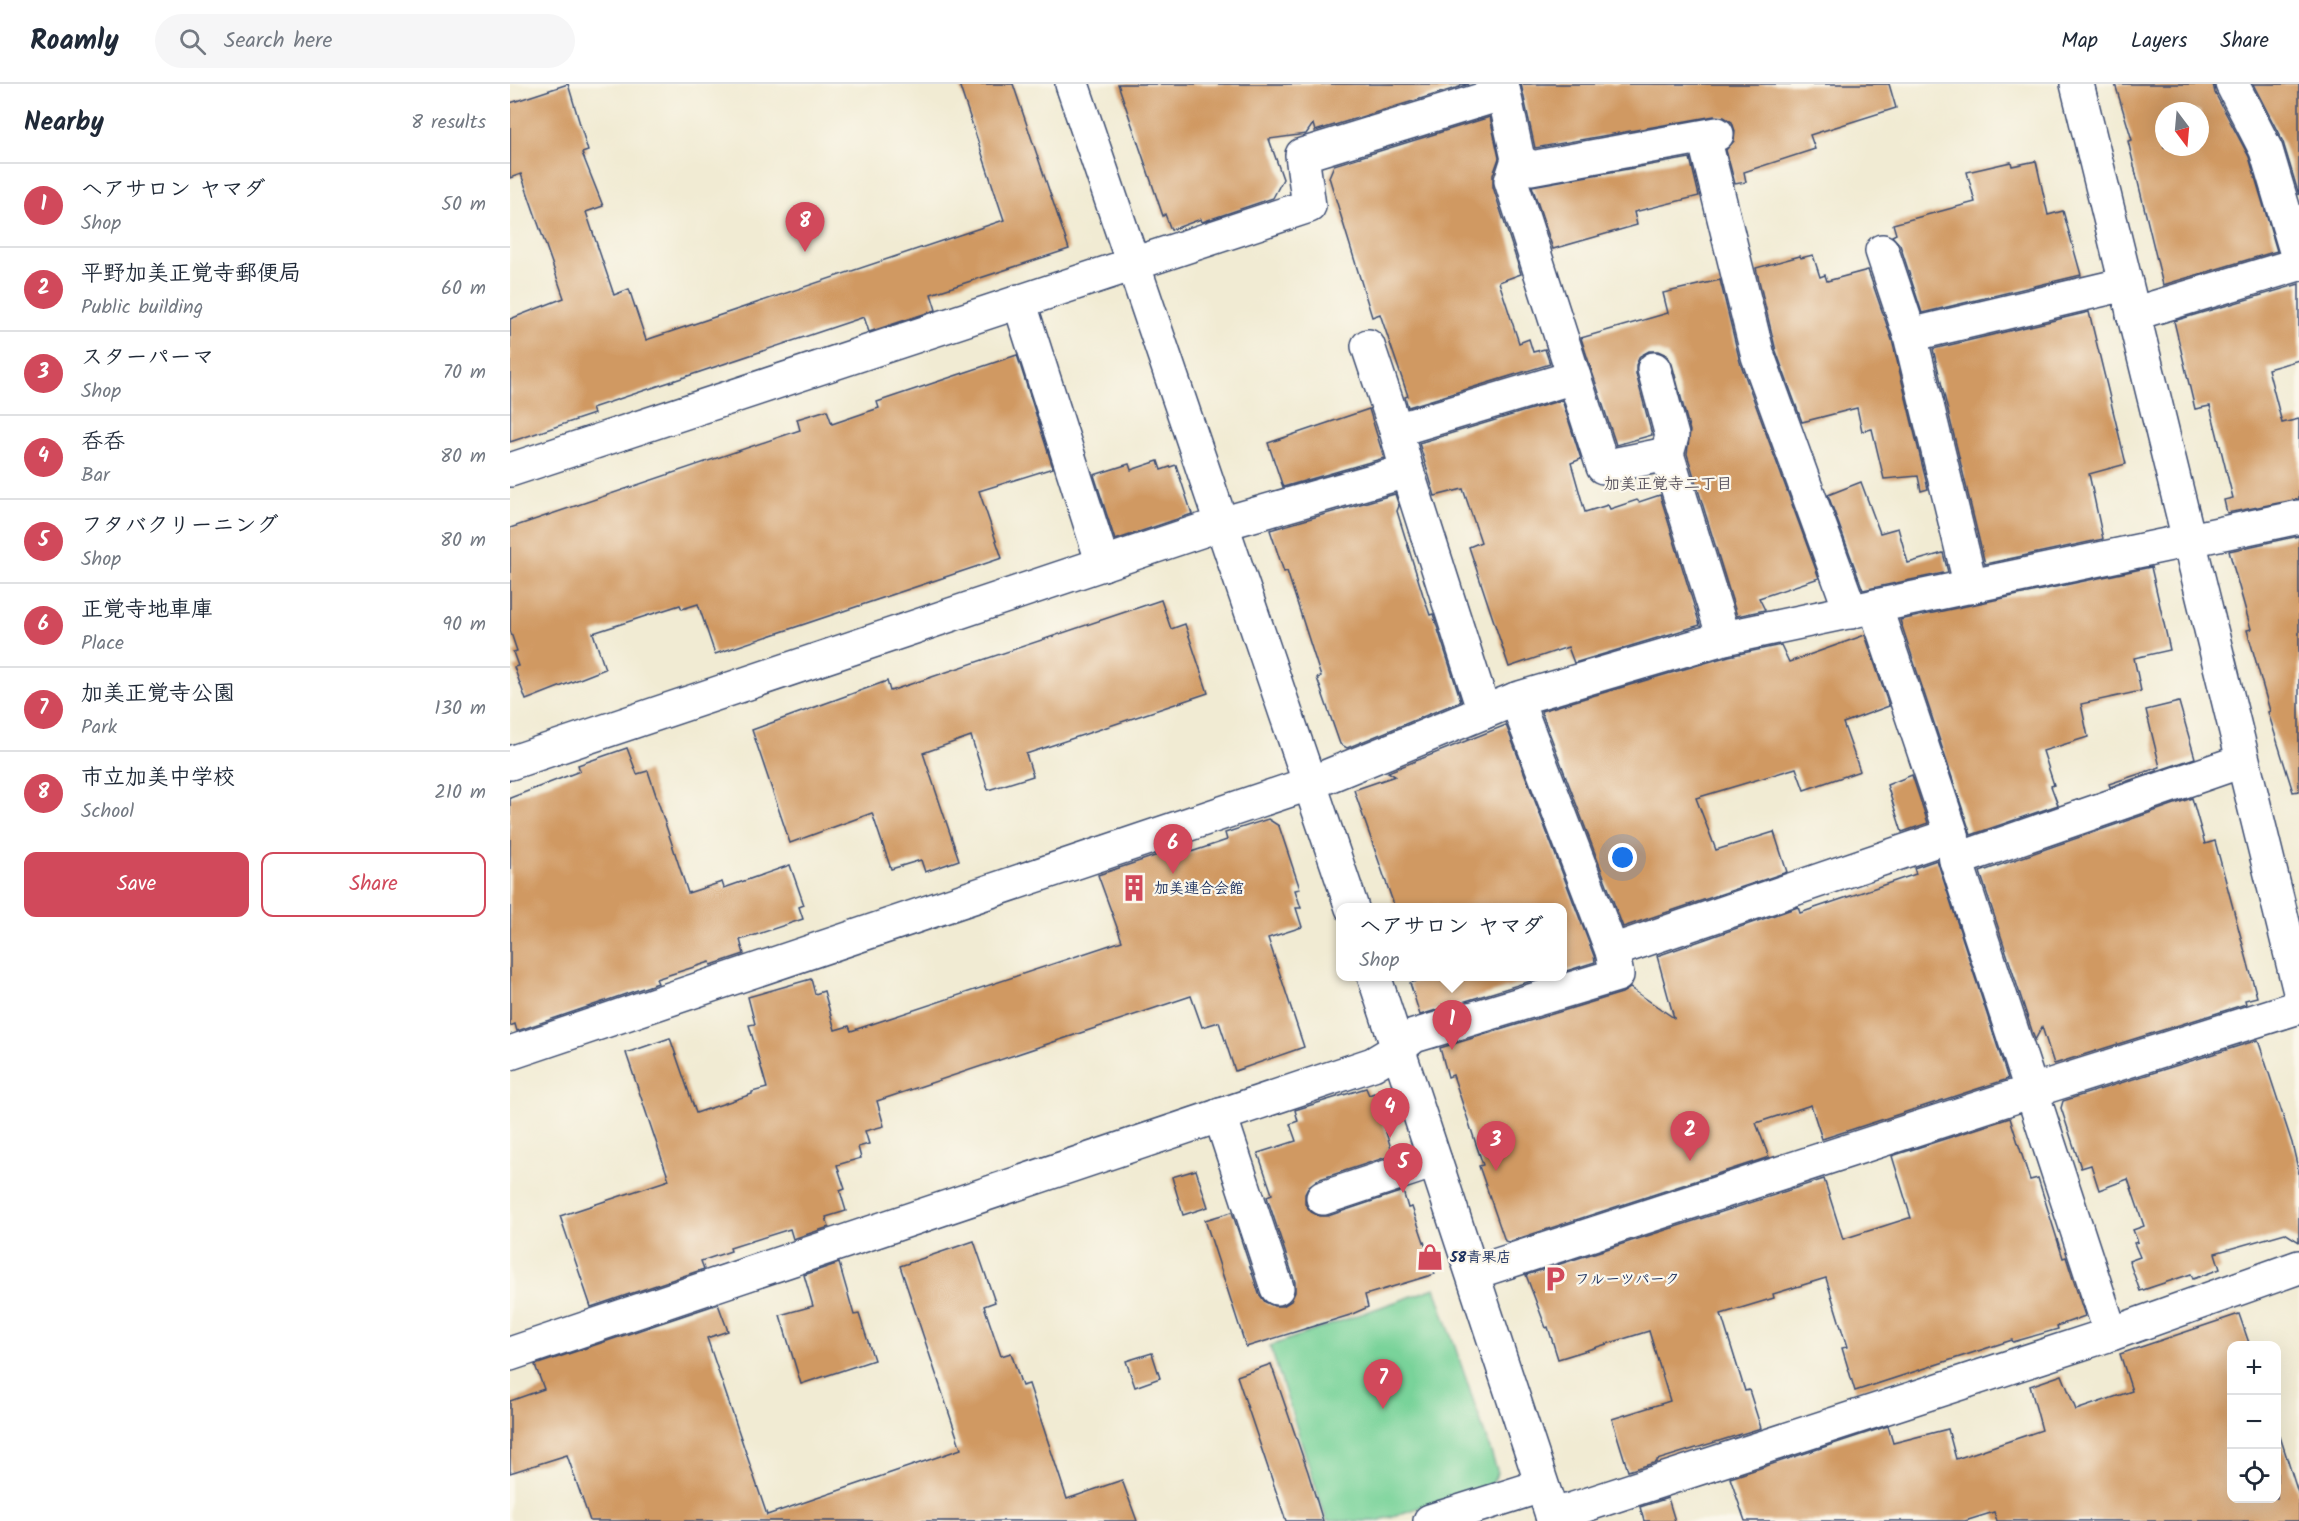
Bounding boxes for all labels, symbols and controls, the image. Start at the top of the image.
search box [155,14,575,68]
text: Roamly [30,19,119,64]
text: Search here [224,24,332,59]
icon: search [176,25,209,58]
text: Map [2061,25,2098,58]
text: Layers [2131,25,2187,58]
text: Share [2220,25,2269,58]
text: Nearby [24,102,104,144]
north arrow [2155,102,2209,156]
text: 8 results [411,107,486,139]
text: ヘアサロン ヤマダ [81,173,265,208]
text: 1 [40,189,47,221]
text: 50 m [441,189,486,221]
pin: 8 [786,202,824,252]
text: Shop [81,208,121,240]
text: 平野加美正覚寺郵便局 [81,257,301,292]
text: 2 [38,273,49,305]
text: 60 m [441,273,486,305]
text: Public building [81,292,203,324]
text: スターパーマ [81,341,214,376]
text: 3 [38,357,49,389]
text: 70 m [443,357,486,389]
text: Shop [81,376,121,408]
text: 呑呑 [81,425,125,460]
text: 4 [38,441,49,473]
text: 80 m [440,441,486,473]
text: Bar [81,460,110,492]
district label: 加美正覚寺二丁目 [1604,472,1732,497]
text: フタバクリーニング [81,509,279,544]
text: 5 [38,525,49,557]
text: 80 m [440,525,486,557]
text: Shop [81,544,121,576]
text: 正覚寺地車庫 [81,593,213,628]
text: 6 [38,609,49,641]
text: 90 m [442,609,486,641]
text: Place [81,628,124,660]
text: 加美正覚寺公園 [81,677,235,712]
text: 7 [39,693,48,725]
text: 130 m [434,693,486,725]
text: Park [81,712,117,744]
text: 市立加美中学校 [81,761,235,796]
text: 8 [38,777,49,809]
text: 210 m [434,777,486,809]
text: School [81,796,134,828]
pin: 6 [1154,824,1192,874]
your location [1608,843,1637,872]
button: Save [24,852,249,917]
button: Share [261,852,486,917]
building icon: 加美連合会館 [1119,873,1149,903]
place label: 加美連合会館 [1154,877,1244,901]
popup [1336,903,1567,981]
text: ヘアサロン ヤマダ [1359,910,1544,945]
text: Shop [1359,945,1399,977]
pin: 1 [1432,1000,1472,1050]
pin: 4 [1370,1088,1410,1138]
pin: 2 [1670,1112,1710,1161]
pin: 3 [1476,1122,1516,1171]
pin: 5 [1384,1144,1422,1193]
shop icon: 58青果店 [1415,1242,1445,1272]
place label: 58青果店 [1449,1246,1511,1270]
parking icon: フルーツパーク [1540,1264,1570,1294]
place label: フルーツパーク [1575,1268,1680,1292]
map controls [2227,1341,2281,1503]
button: + [2227,1341,2281,1395]
pin: 7 [1364,1360,1402,1409]
button: − [2227,1395,2281,1449]
button: locate [2227,1449,2281,1503]

